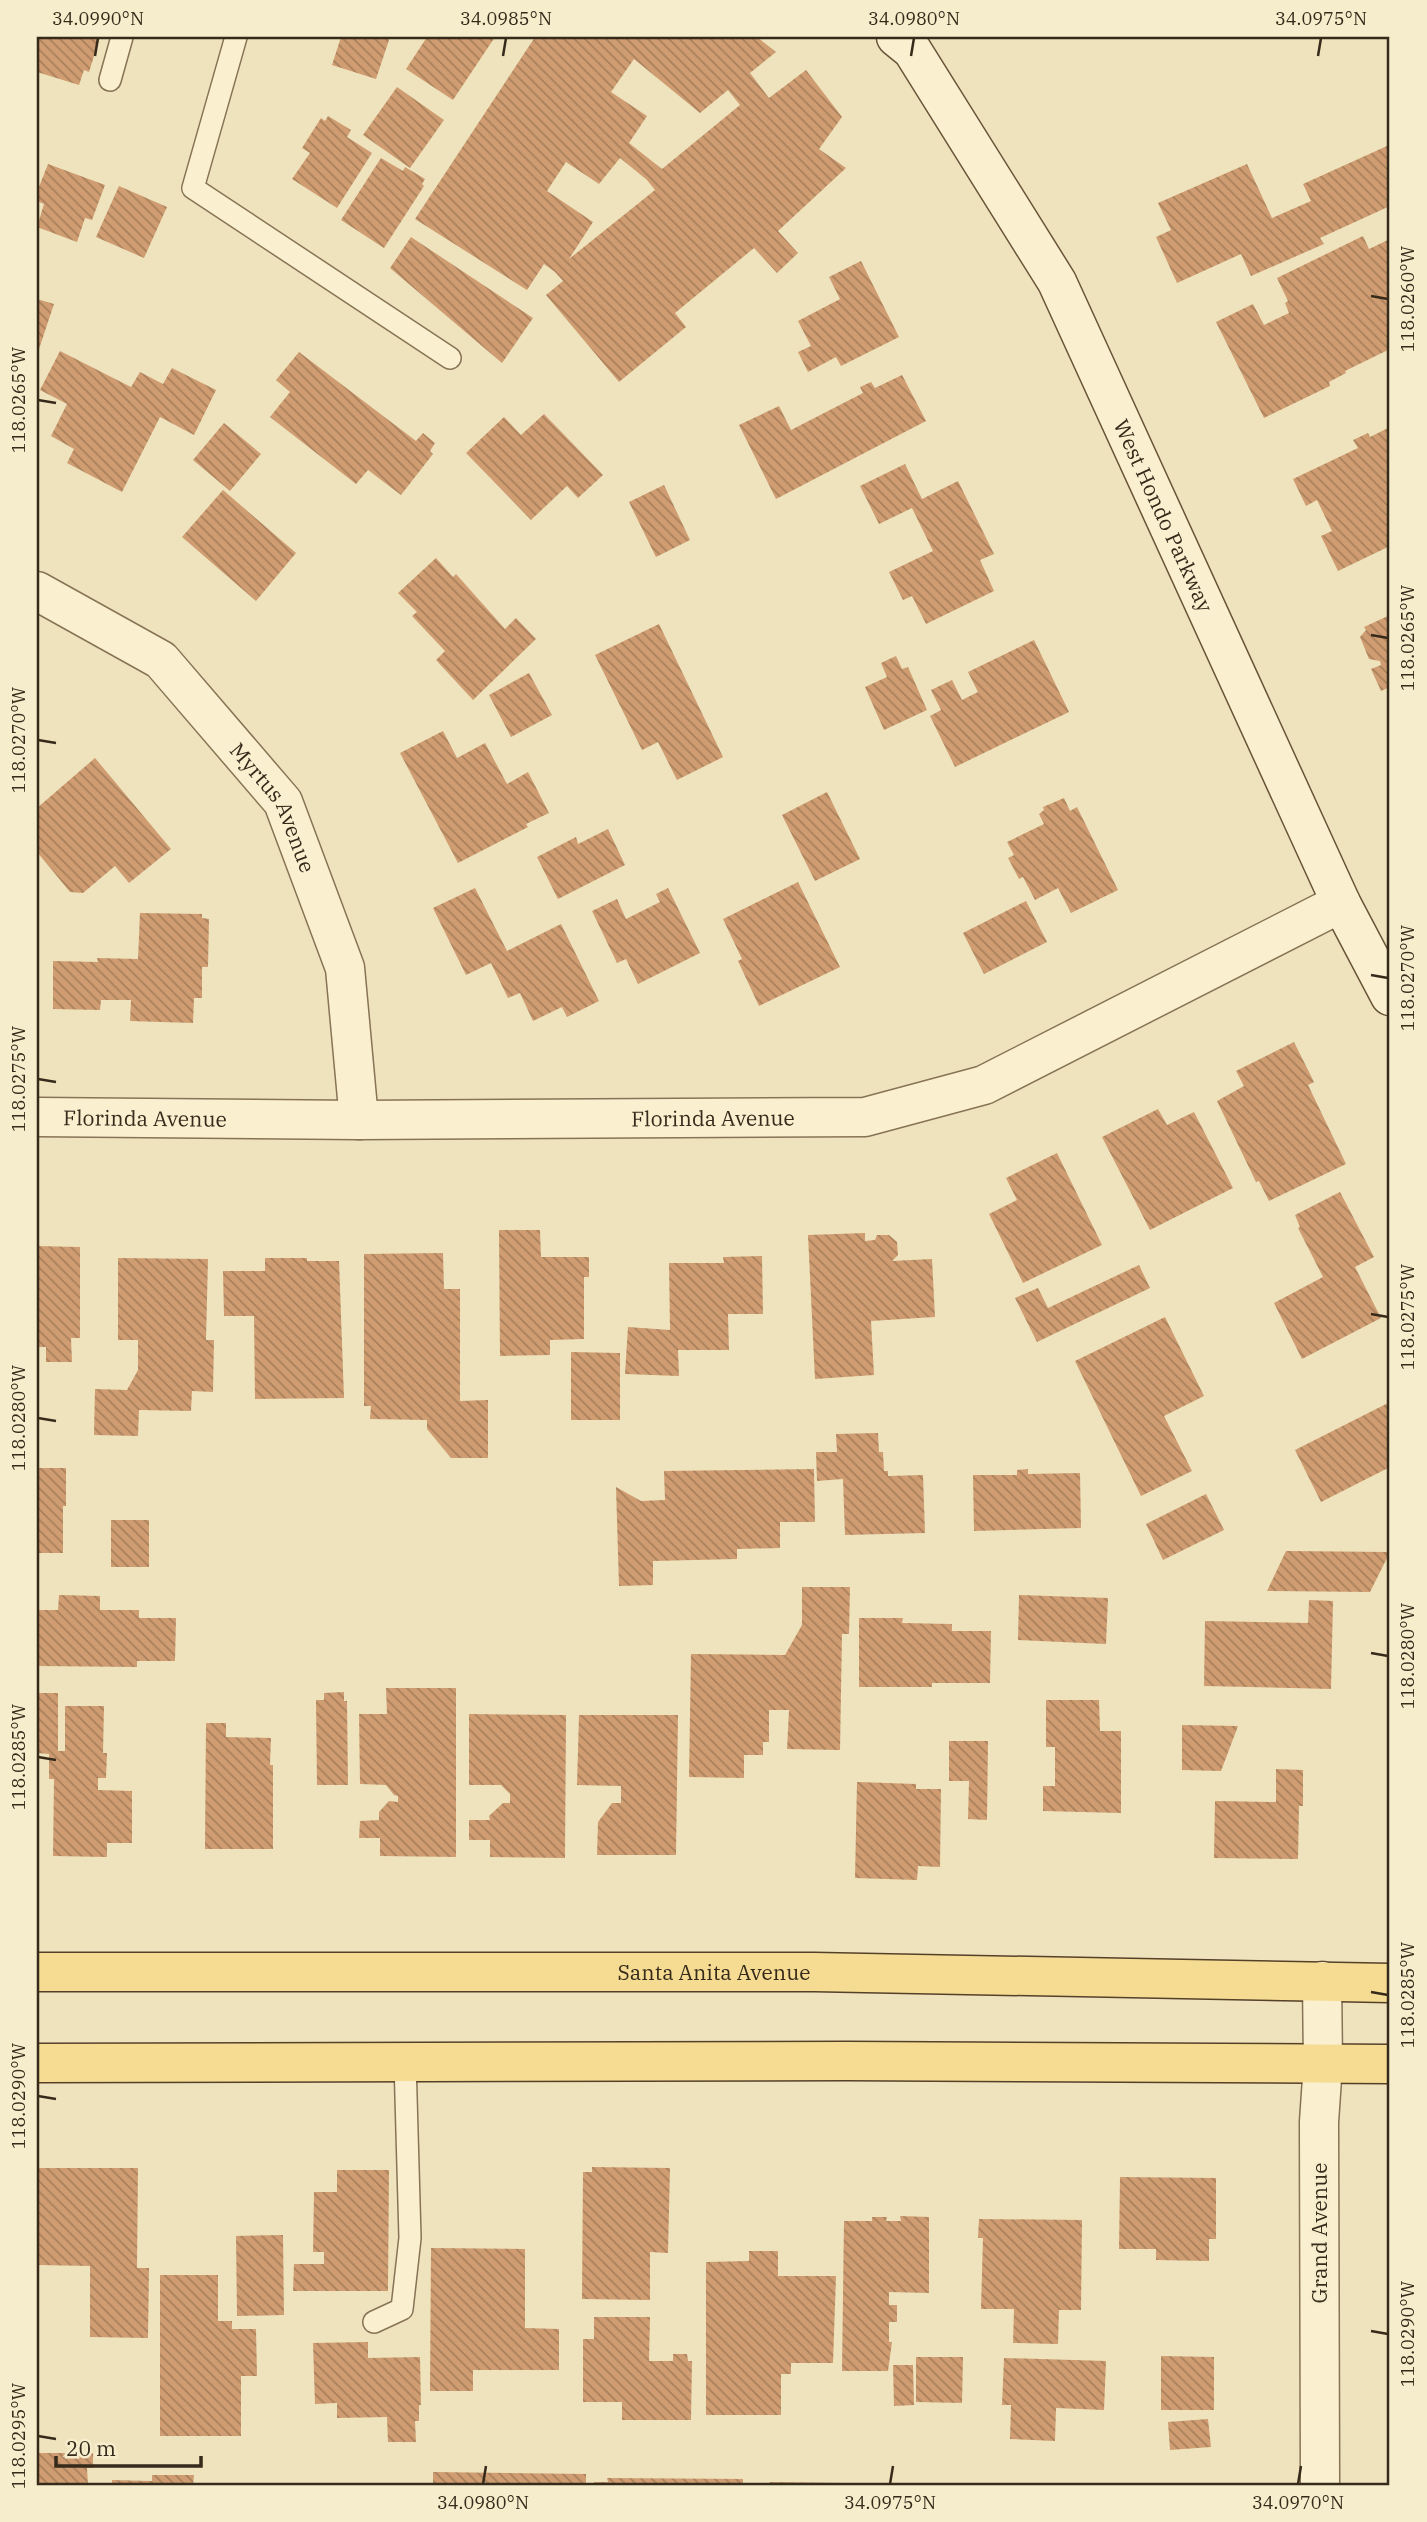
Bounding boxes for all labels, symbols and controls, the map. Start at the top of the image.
text: 34.0990°N [52,7,144,30]
text: 34.0985°N [460,7,552,30]
text: 34.0980°N [868,7,960,30]
text: 34.0975°N [1275,7,1367,30]
text: 118.0260°W [1396,245,1419,352]
text: 118.0265°W [7,346,30,453]
street label: West Hondo Parkway [1108,415,1220,617]
text: 118.0265°W [1396,584,1419,691]
text: 118.0270°W [7,686,30,793]
street label: Myrtus Avenue [224,736,322,876]
text: 118.0270°W [1396,924,1419,1031]
text: 118.0275°W [7,1025,30,1132]
street label: Florinda Avenue [63,1103,227,1133]
street label: Florinda Avenue [631,1103,795,1132]
text: 118.0275°W [1396,1263,1419,1370]
text: 118.0280°W [7,1364,30,1471]
text: 118.0280°W [1396,1602,1419,1709]
text: 118.0285°W [7,1703,30,1810]
text: 118.0285°W [1396,1941,1419,2048]
street label: Santa Anita Avenue [617,1958,811,1986]
text: 118.0290°W [7,2042,30,2149]
street label: Grand Avenue [1305,2163,1333,2303]
text: 118.0290°W [1396,2280,1419,2387]
text: 118.0295°W [7,2382,30,2489]
scale bar [56,2424,201,2468]
text: 20 m [66,2434,116,2462]
text: 34.0980°N [437,2491,529,2514]
text: 34.0975°N [844,2491,936,2514]
text: 34.0970°N [1252,2491,1344,2514]

